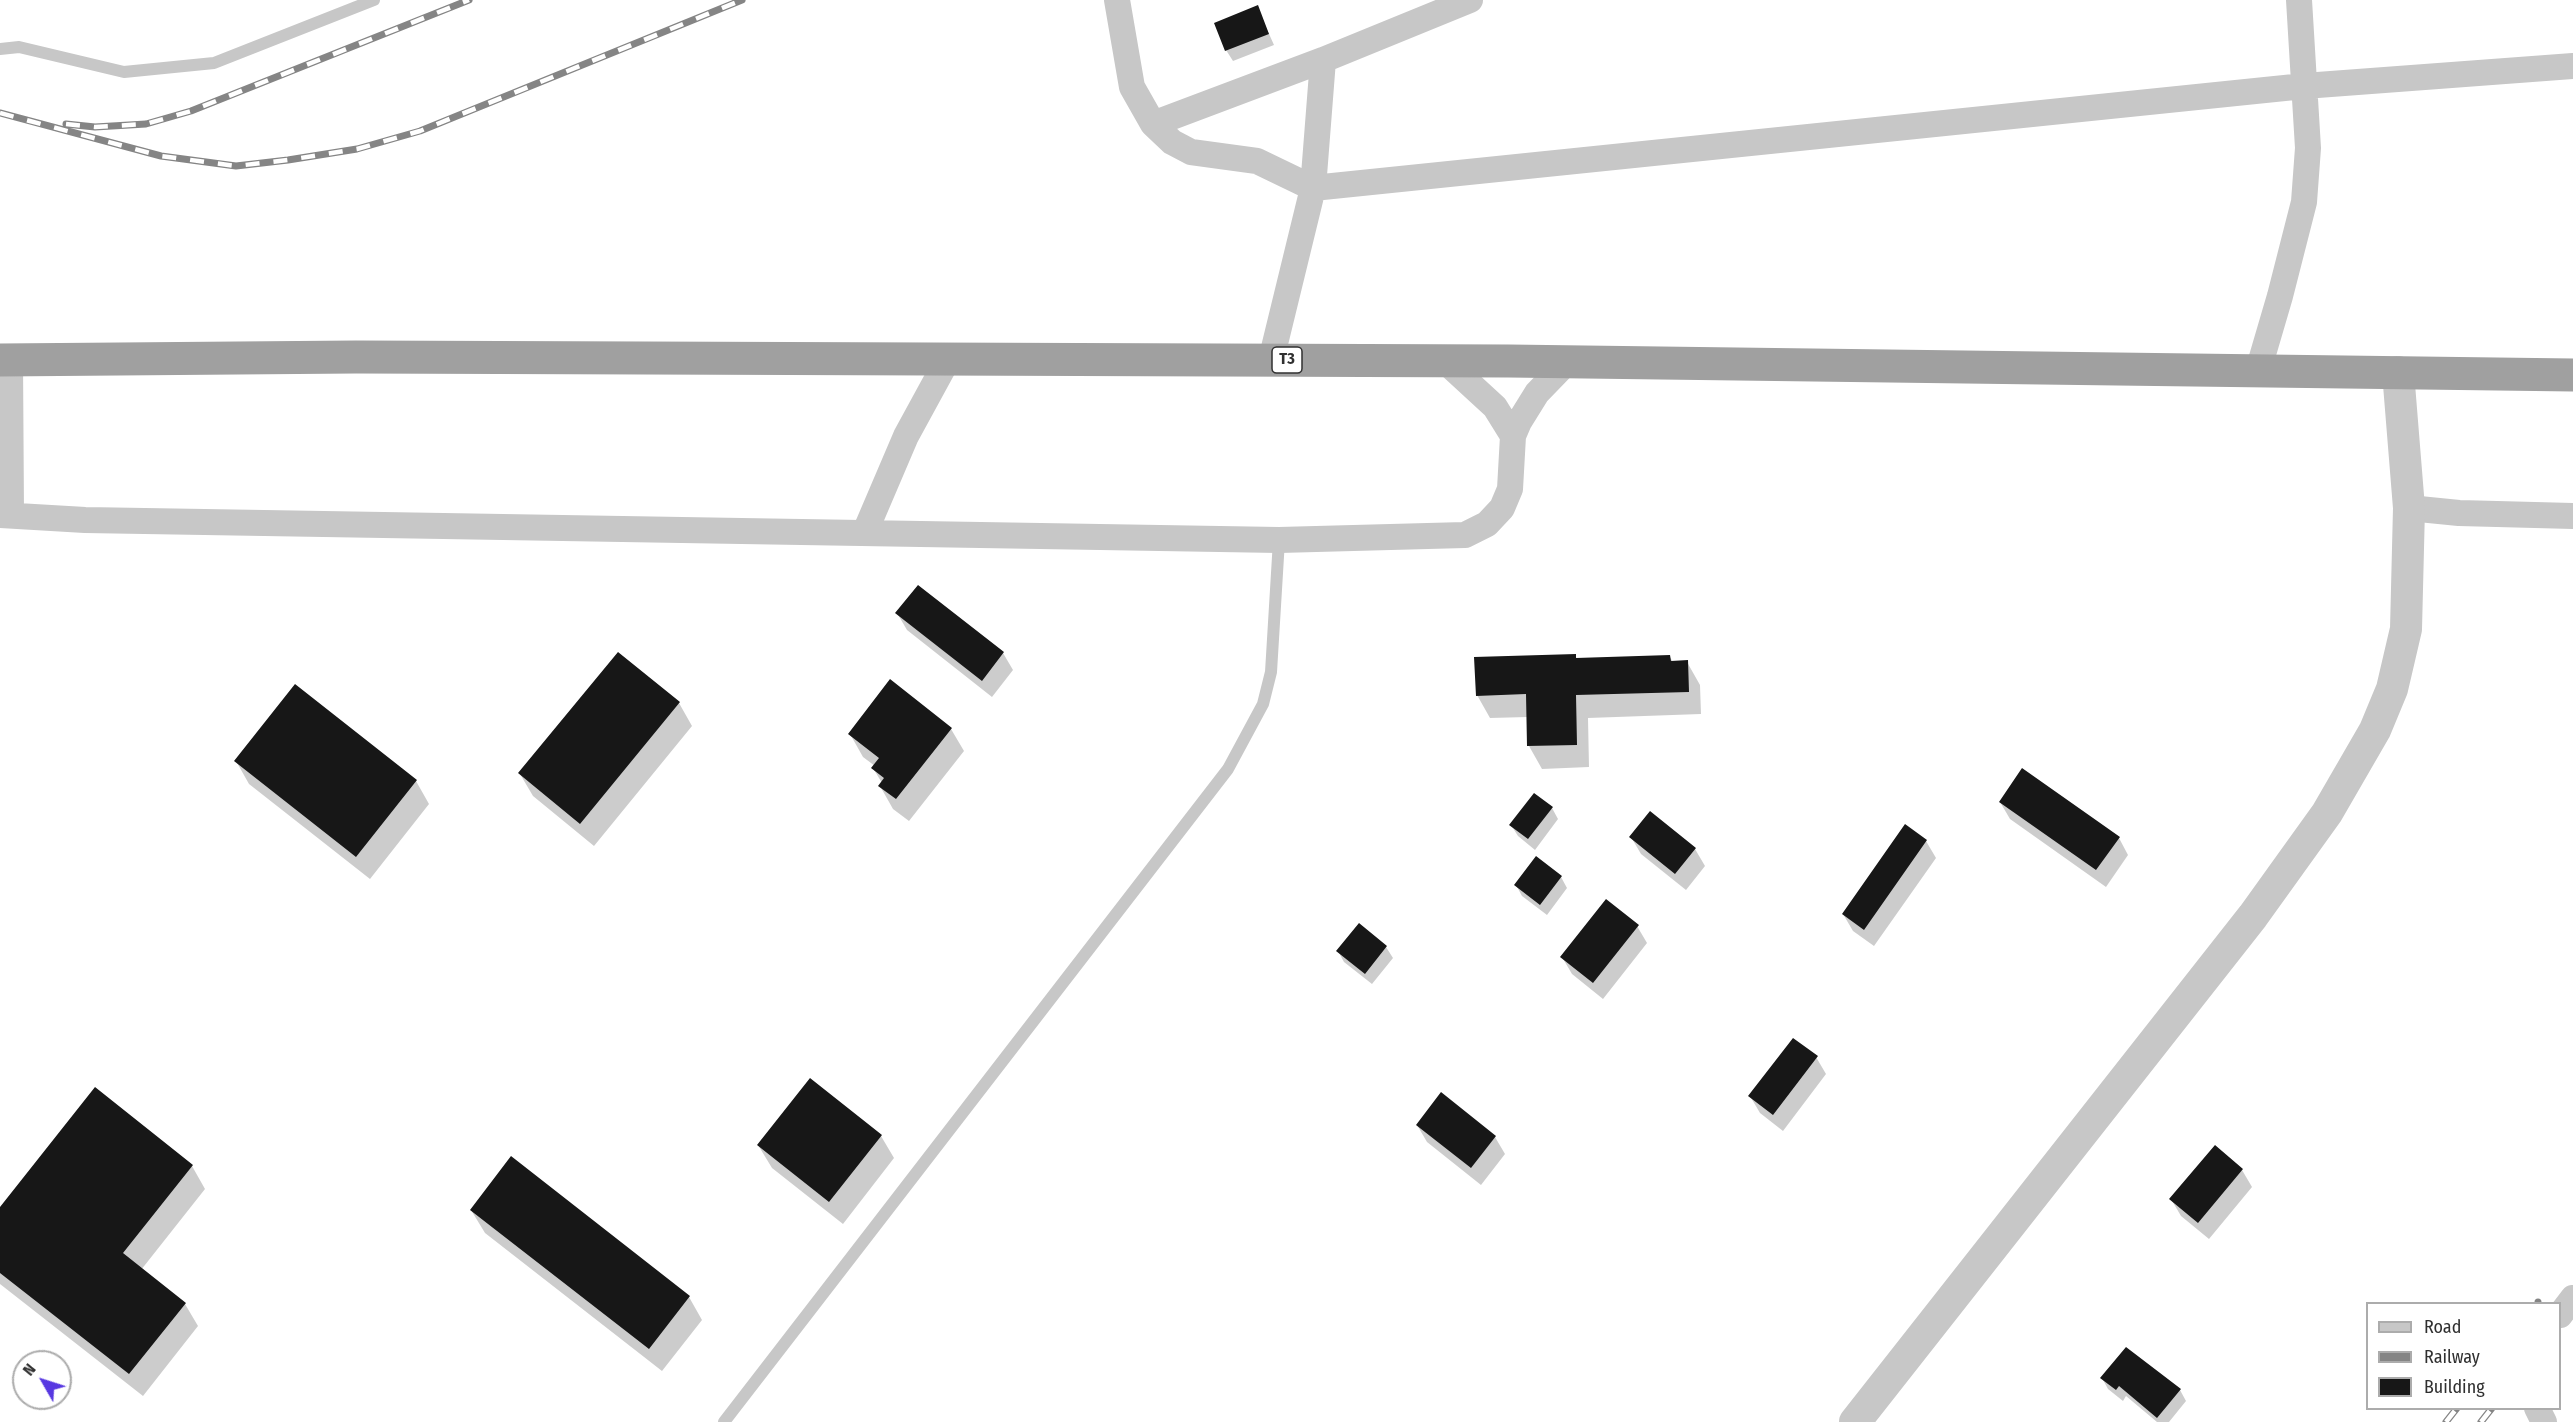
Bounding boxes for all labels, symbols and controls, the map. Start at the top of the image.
road number: T3 [1272,347,1302,373]
legend [2366,1302,2561,1410]
text: Road [2424,1316,2461,1338]
text: Railway [2424,1346,2480,1368]
north arrow [12,1350,72,1410]
text: N [19,1360,40,1379]
text: Building [2424,1376,2485,1398]

